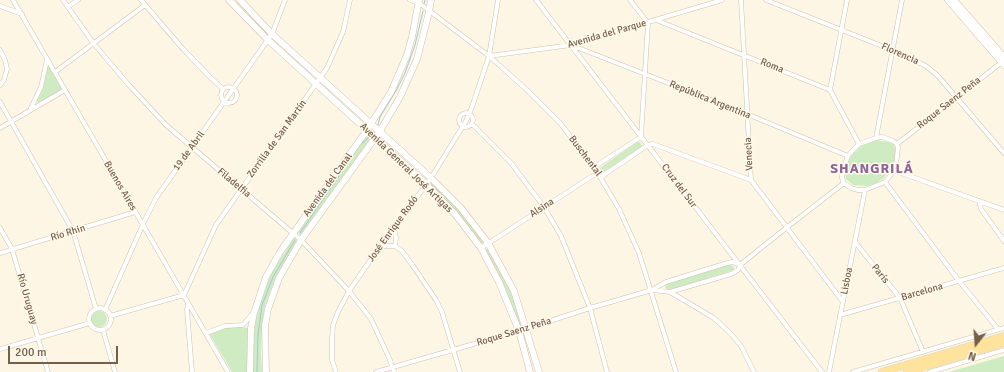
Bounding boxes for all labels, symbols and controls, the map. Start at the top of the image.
street label: Avenida del Parque [566,17,648,51]
street label: Florencia [879,40,921,68]
street label: Roma [759,56,785,76]
street label: Roque Saenz Peña [915,74,983,132]
street label: República Argentina [668,78,752,122]
street label: Zorrilla de San Martín [245,98,309,180]
street label: Avenida General José Artigas [357,121,455,215]
street label: 19 de Abril [171,129,207,173]
street label: Buschental [566,133,604,179]
street label: Venecia [742,137,756,171]
street label: Avenida del Canal [301,151,355,219]
street label: Buenos Aires [101,159,139,213]
district label: SHANGRILÁ [830,161,914,177]
street label: Cruz del Sur [659,162,699,210]
street label: Filadelfia [215,166,253,200]
street label: José Enrique Rodó [365,194,421,264]
street label: Alsina [528,196,556,220]
street label: Río Rhin [49,222,87,244]
street label: París [869,262,891,286]
street label: Lisboa [838,266,856,296]
street label: Río Uruguay [14,272,40,326]
street label: Barcelona [900,280,944,304]
street label: Roque Saenz Peña [475,315,553,349]
north arrow [956,324,996,364]
scale bar [10,338,120,364]
text: 200 m [15,345,47,360]
text: N [967,349,978,363]

